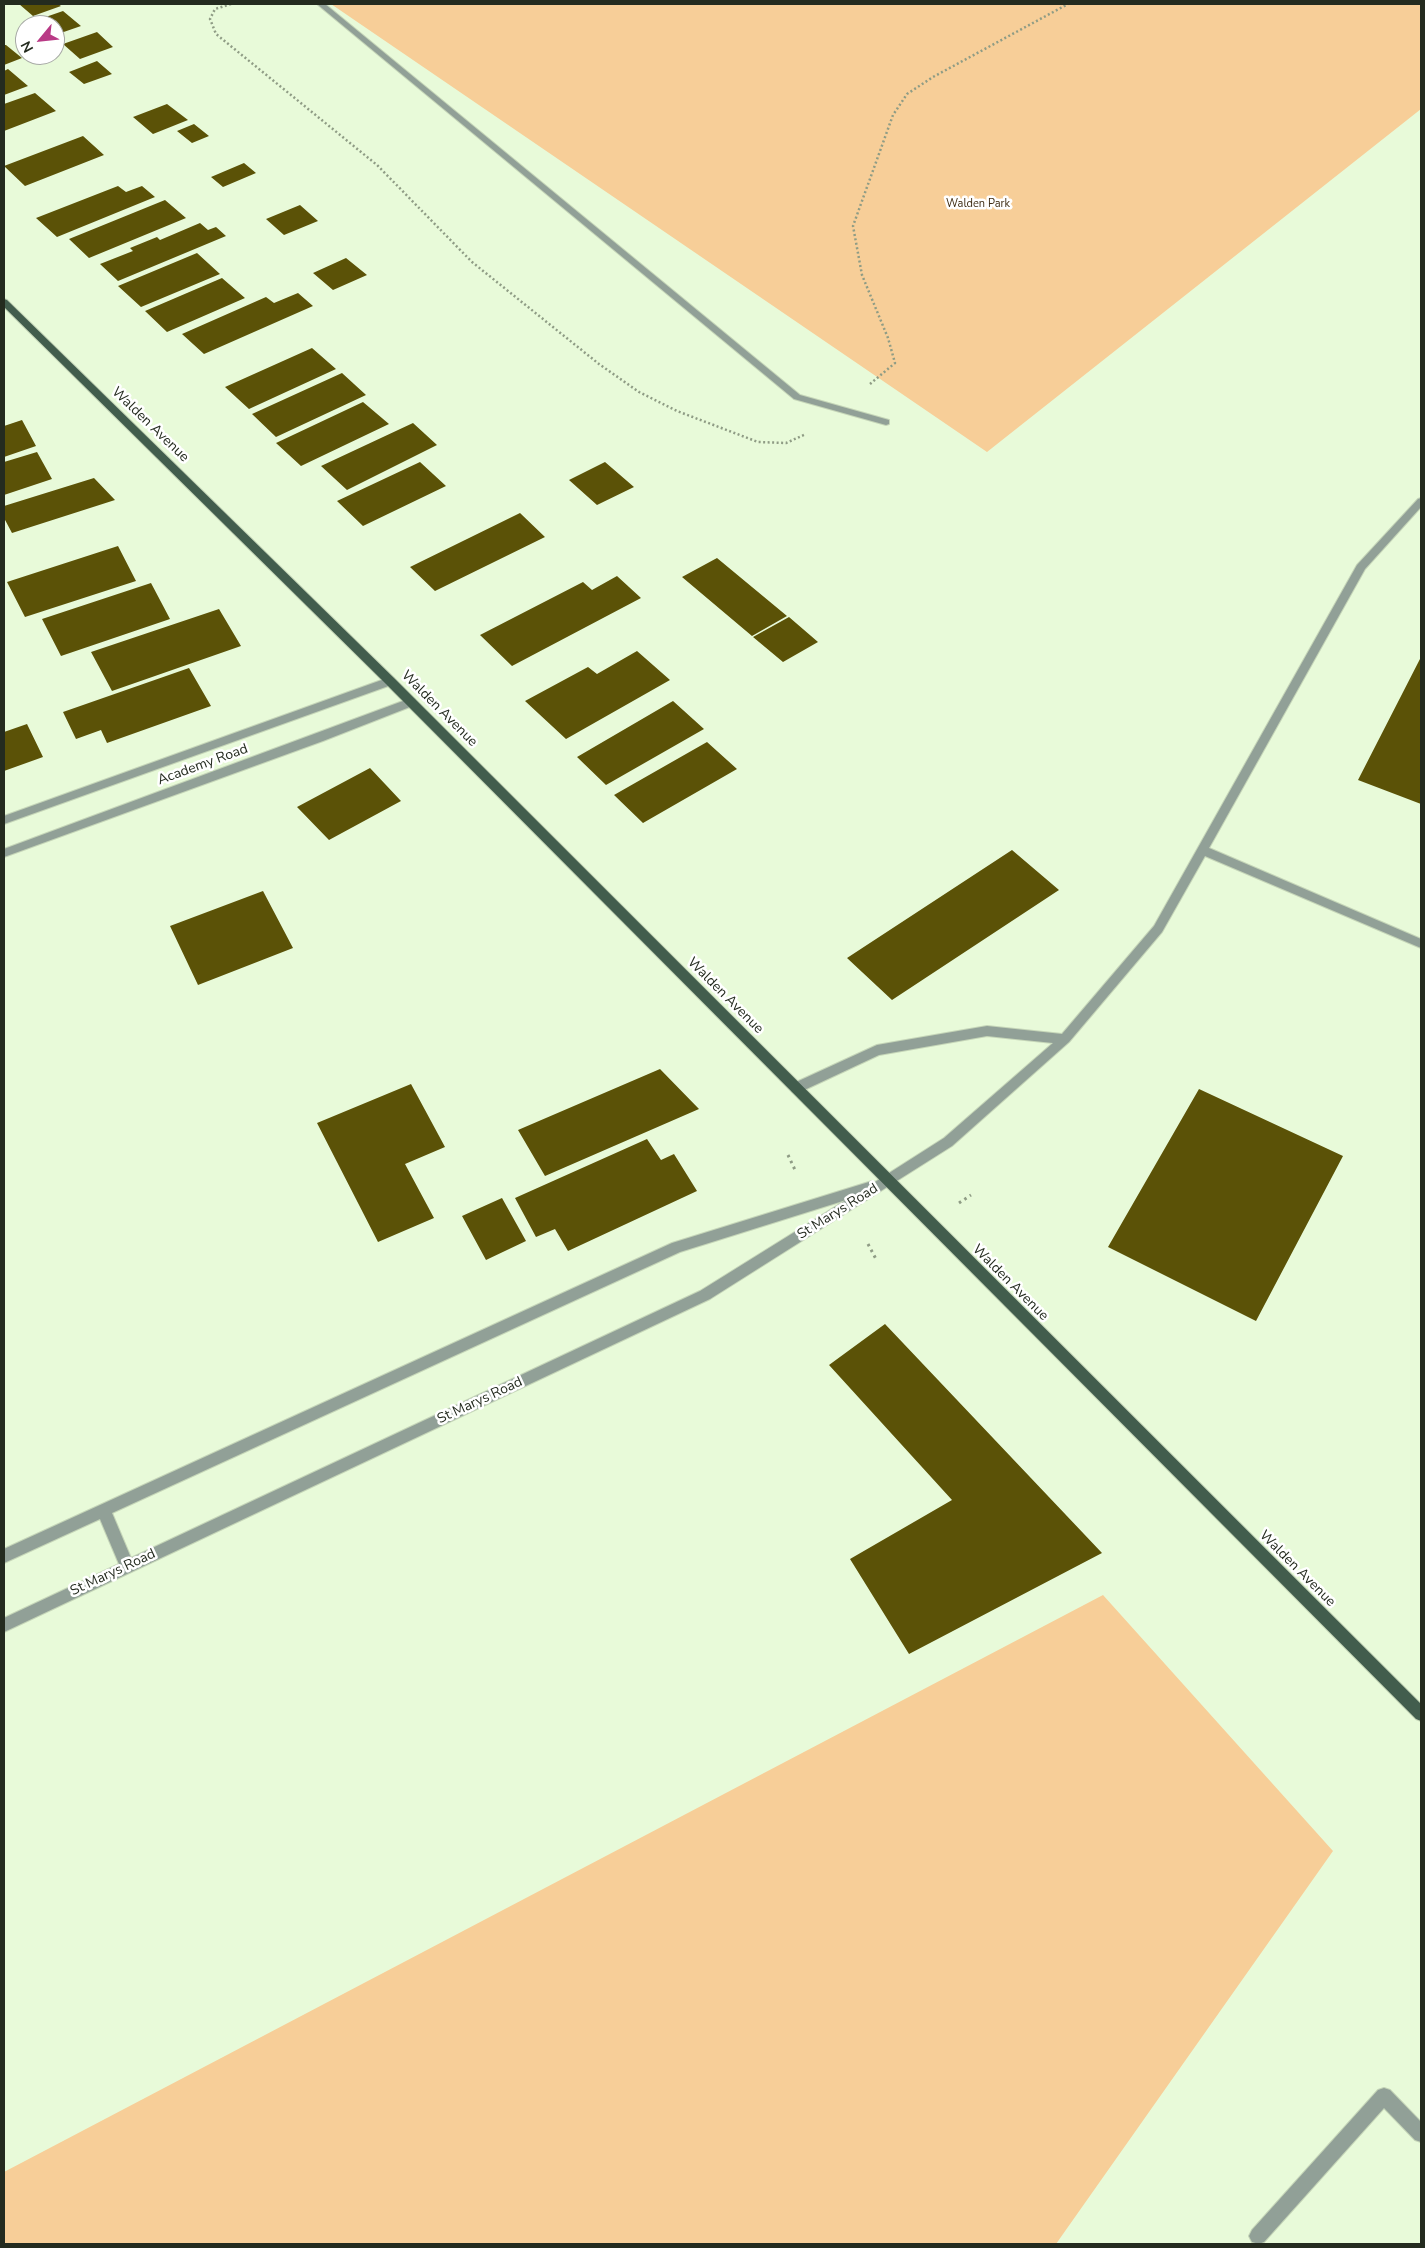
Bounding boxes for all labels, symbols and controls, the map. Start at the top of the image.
north arrow [15,15,65,65]
text: N [16,38,38,56]
park label: Walden Park [946,197,1010,211]
street label: Walden Avenue [108,384,192,466]
street label: Walden Avenue [397,667,481,751]
street label: Academy Road [156,741,250,789]
street label: Walden Avenue [683,954,767,1038]
street label: St Marys Road [795,1181,881,1243]
street label: Walden Avenue [968,1241,1052,1325]
street label: St Marys Road [435,1374,525,1428]
street label: Walden Avenue [1255,1527,1339,1611]
street label: St Marys Road [68,1546,158,1600]

